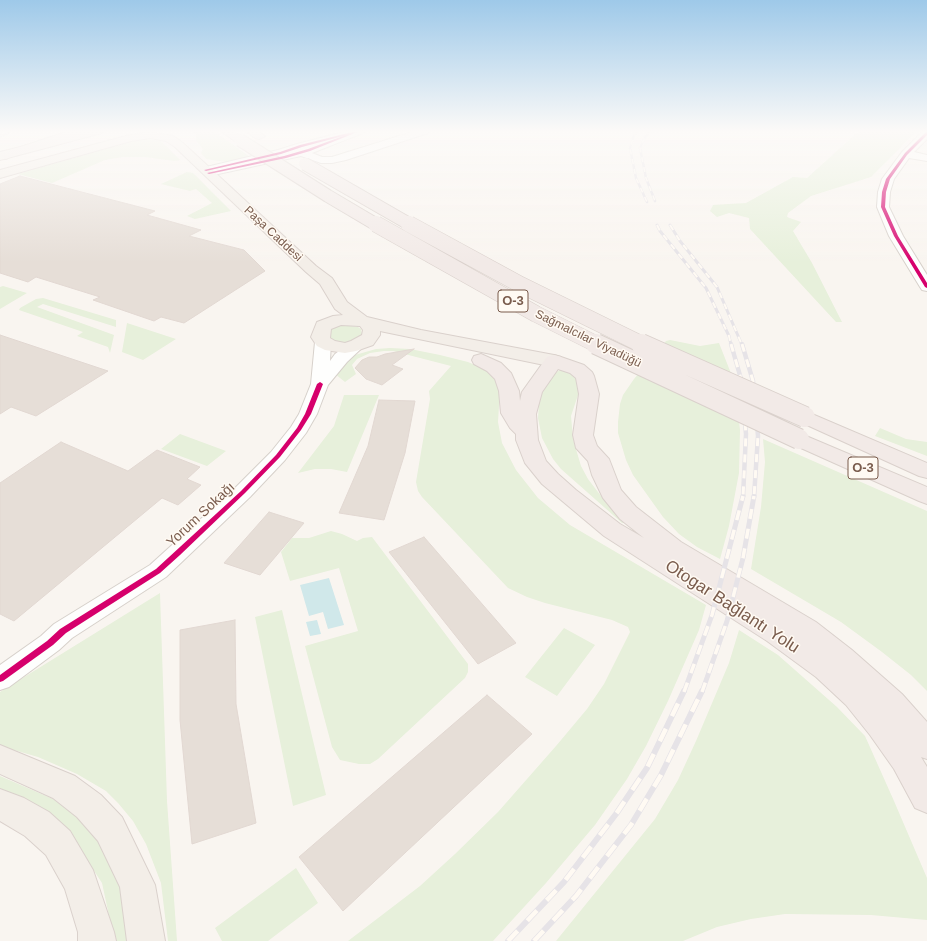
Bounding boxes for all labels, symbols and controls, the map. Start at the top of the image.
street label: Paşa Caddesi [241,203,305,265]
road number: O-3 [498,290,528,312]
street label: Sağmalcılar Viyadüğü [532,307,644,371]
road number: O-3 [848,457,878,479]
street label: Yorum Sokağı [163,479,239,551]
street label: Otogar Bağlantı Yolu [661,556,803,658]

